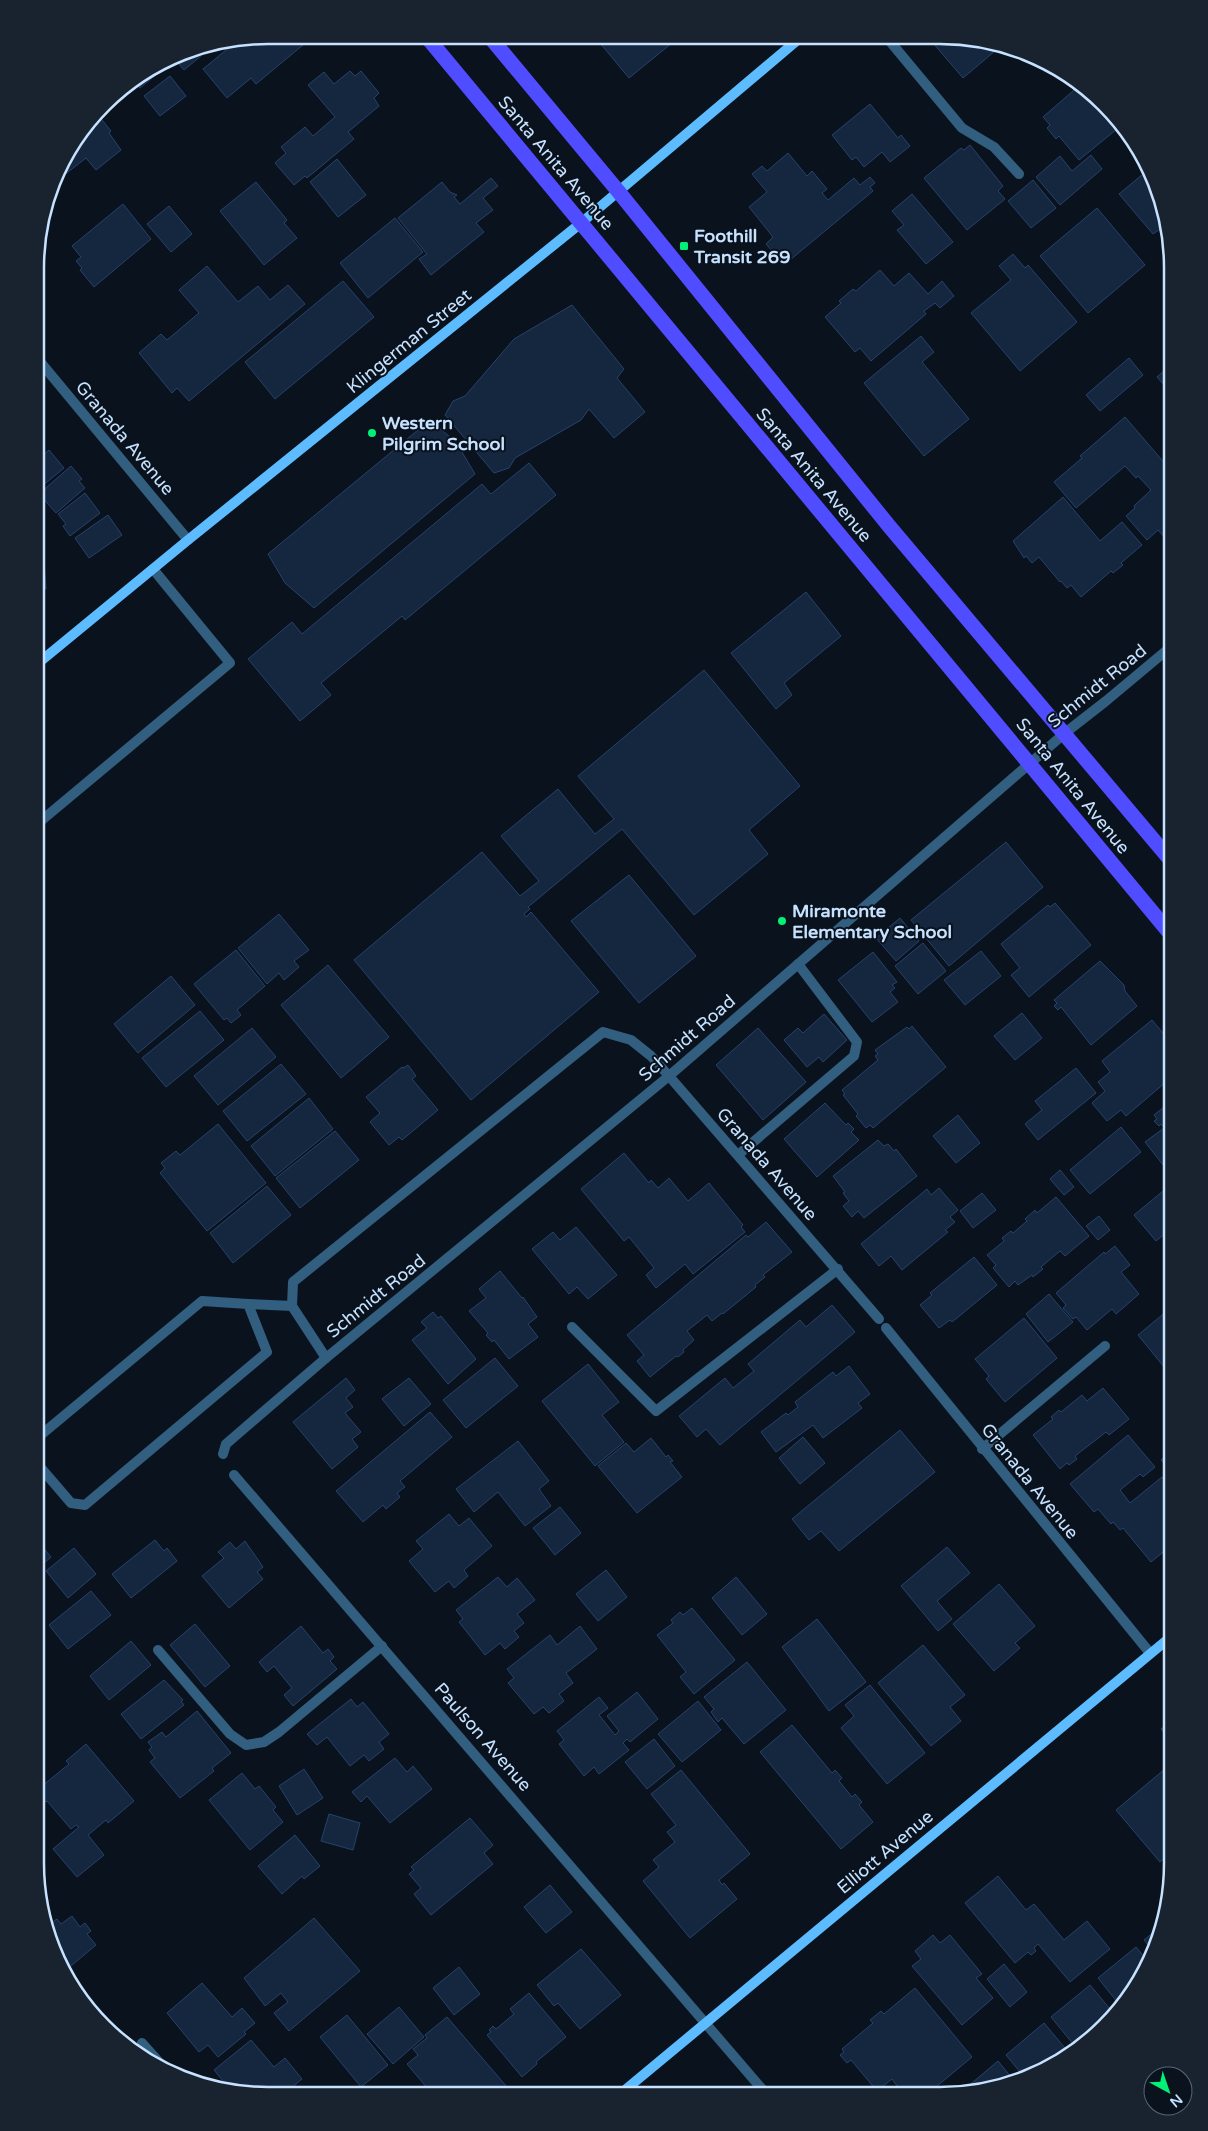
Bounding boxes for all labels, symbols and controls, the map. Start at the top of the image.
street label: Santa Anita Avenue [493,91,619,235]
place label: Foothill Transit 269 [693,225,790,268]
marker: Foothill Transit 269 [678,240,690,252]
street label: Klingerman Street [342,284,476,398]
street label: Granada Avenue [71,376,179,500]
street label: Santa Anita Avenue [751,403,877,547]
place label: Western Pilgrim School [382,412,505,455]
marker: Western Pilgrim School [366,427,378,439]
street label: Schmidt Road [1043,639,1151,733]
street label: Santa Anita Avenue [1011,714,1135,858]
place label: Miramonte Elementary School [792,900,952,943]
marker: Miramonte Elementary School [776,915,788,927]
street label: Schmidt Road [634,990,740,1086]
street label: Granada Avenue [712,1103,822,1225]
street label: Schmidt Road [322,1249,430,1343]
street label: Granada Avenue [977,1419,1083,1543]
street label: Paulson Avenue [430,1678,536,1796]
street label: Elliott Avenue [832,1805,938,1899]
north arrow [1143,2066,1193,2116]
text: N [1166,2090,1186,2111]

